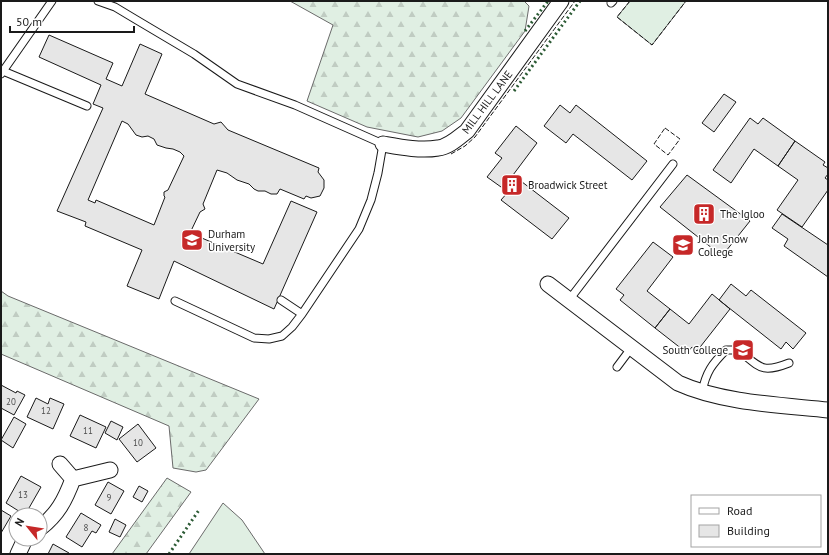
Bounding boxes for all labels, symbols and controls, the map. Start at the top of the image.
scale bar [10,8,134,34]
text: 50 m [16,14,42,29]
street label: MILL HILL LANE [459,67,515,136]
building icon: Broadwick Street [499,172,525,198]
place label: Broadwick Street [528,178,608,192]
building icon: The Igloo [691,201,717,227]
place label: The Igloo [720,207,765,221]
school or university icon: Durham University [179,227,205,253]
place label: Durham University [208,227,256,254]
school or university icon: John Snow College [670,232,696,258]
place label: John Snow College [697,232,748,259]
school or university icon: South College [730,337,756,363]
place label: South College [662,343,728,357]
house number: 20 [6,396,16,407]
house number: 12 [41,405,51,416]
house number: 11 [83,425,93,436]
house number: 10 [133,437,143,448]
house number: 13 [18,489,28,500]
house number: 9 [107,492,112,503]
legend [691,495,821,547]
text: Road [727,503,752,518]
north arrow [8,507,48,547]
text: N [11,515,27,529]
house number: 8 [84,522,89,533]
text: Building [727,523,770,538]

